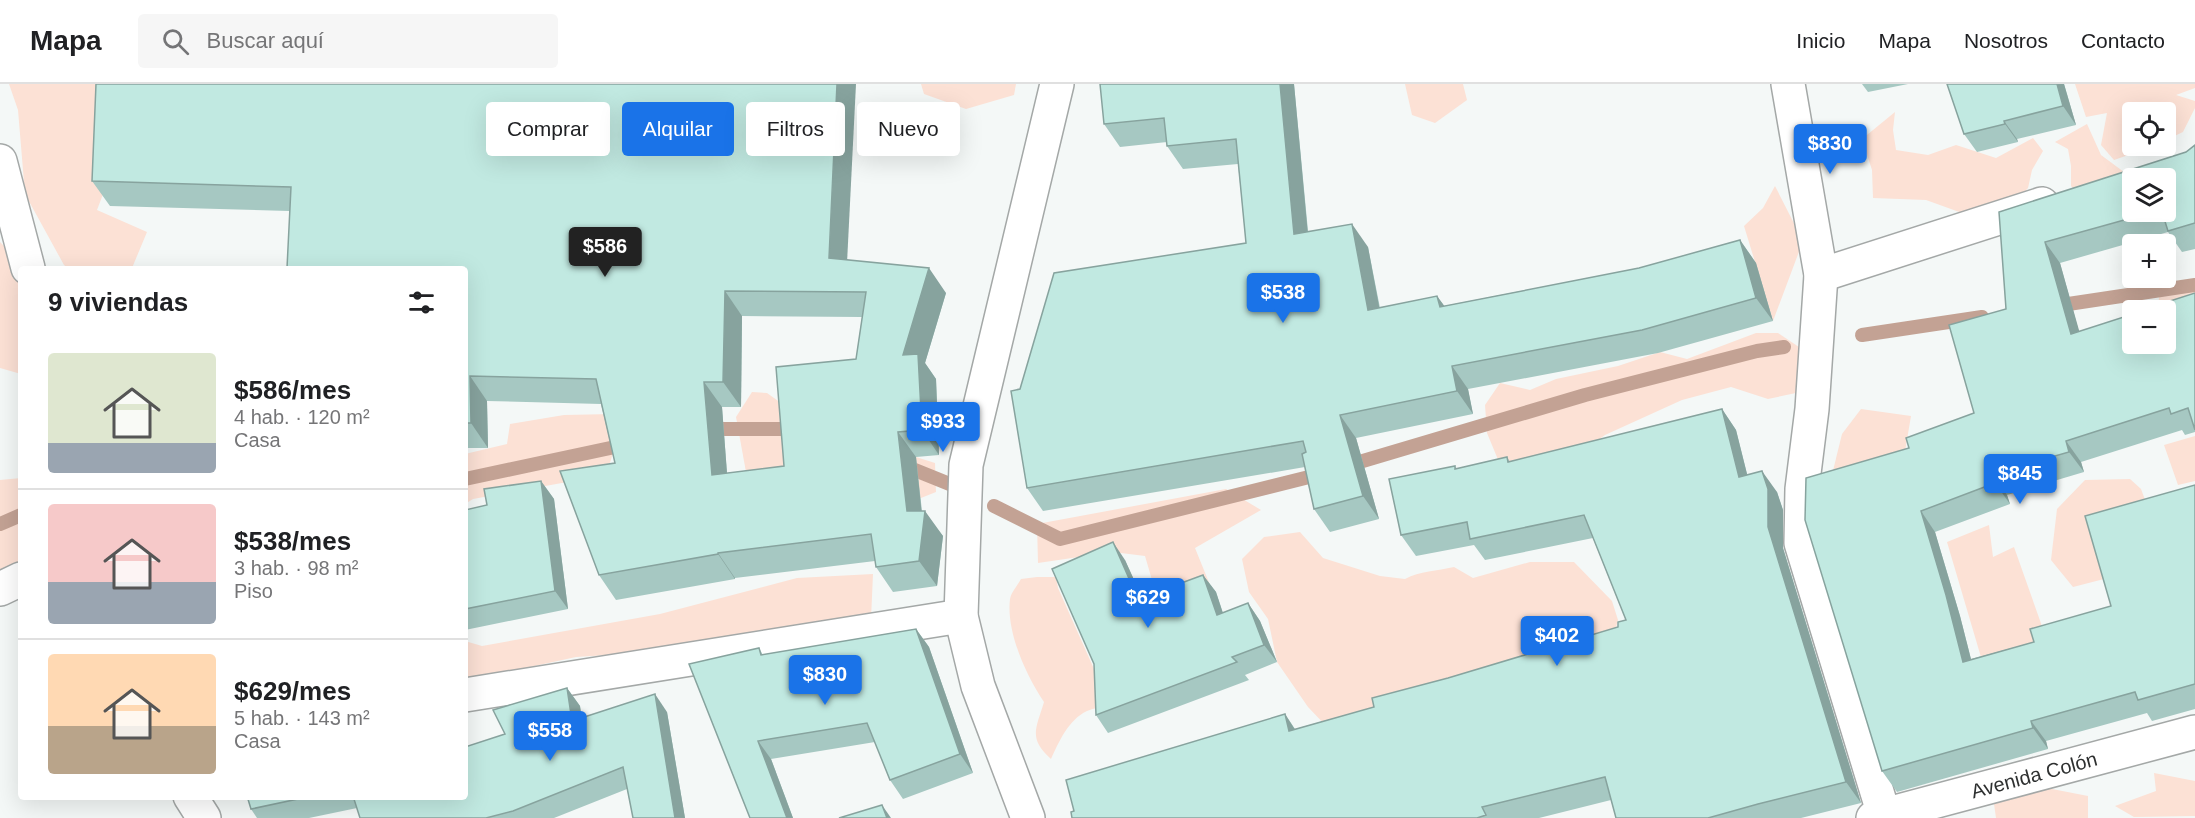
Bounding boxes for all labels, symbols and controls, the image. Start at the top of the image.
search box [138,14,558,68]
text: Mapa [30,25,102,56]
icon: search [159,25,192,58]
text: Buscar aquí [207,28,324,53]
text: Inicio [1796,29,1845,52]
text: Mapa [1878,29,1931,52]
text: Nosotros [1964,29,2048,52]
text: Contacto [2081,29,2165,52]
chip: Comprar [486,102,610,156]
chip: Alquilar [622,102,734,156]
chip: Filtros [746,102,845,156]
chip: Nuevo [857,102,960,156]
map controls [2122,102,2176,354]
button: locate [2122,102,2176,156]
pin: $830 [1794,124,1866,175]
text: $830 [1808,132,1852,154]
button: layers [2122,168,2176,222]
pin: $586 [569,227,641,278]
button: + [2122,234,2176,288]
text: $586 [583,235,627,257]
pin: $538 [1247,273,1319,324]
text: $538 [1261,281,1305,303]
icon: filters [405,286,438,319]
text: 9 viviendas [48,287,188,317]
button: − [2122,300,2176,354]
text: $586/mes [234,375,351,405]
icon: home [96,377,168,449]
pin: $933 [907,402,979,453]
text: 4 hab. · 120 m² [234,406,370,428]
text: $933 [921,410,965,432]
text: Casa [234,429,281,451]
pin: $845 [1984,454,2056,505]
text: $845 [1998,462,2042,484]
text: $538/mes [234,526,351,556]
icon: home [96,528,168,600]
text: 3 hab. · 98 m² [234,557,359,579]
pin: $629 [1112,578,1184,629]
text: Piso [234,580,273,602]
text: $629 [1126,586,1170,608]
pin: $402 [1521,616,1593,667]
text: $402 [1535,624,1579,646]
pin: $830 [789,655,861,706]
text: $830 [803,663,847,685]
text: $629/mes [234,676,351,706]
icon: home [96,678,168,750]
text: 5 hab. · 143 m² [234,707,370,729]
pin: $558 [514,711,586,762]
text: $558 [528,719,572,741]
text: Casa [234,730,281,752]
street label: Avenida Colón [1968,748,2100,802]

